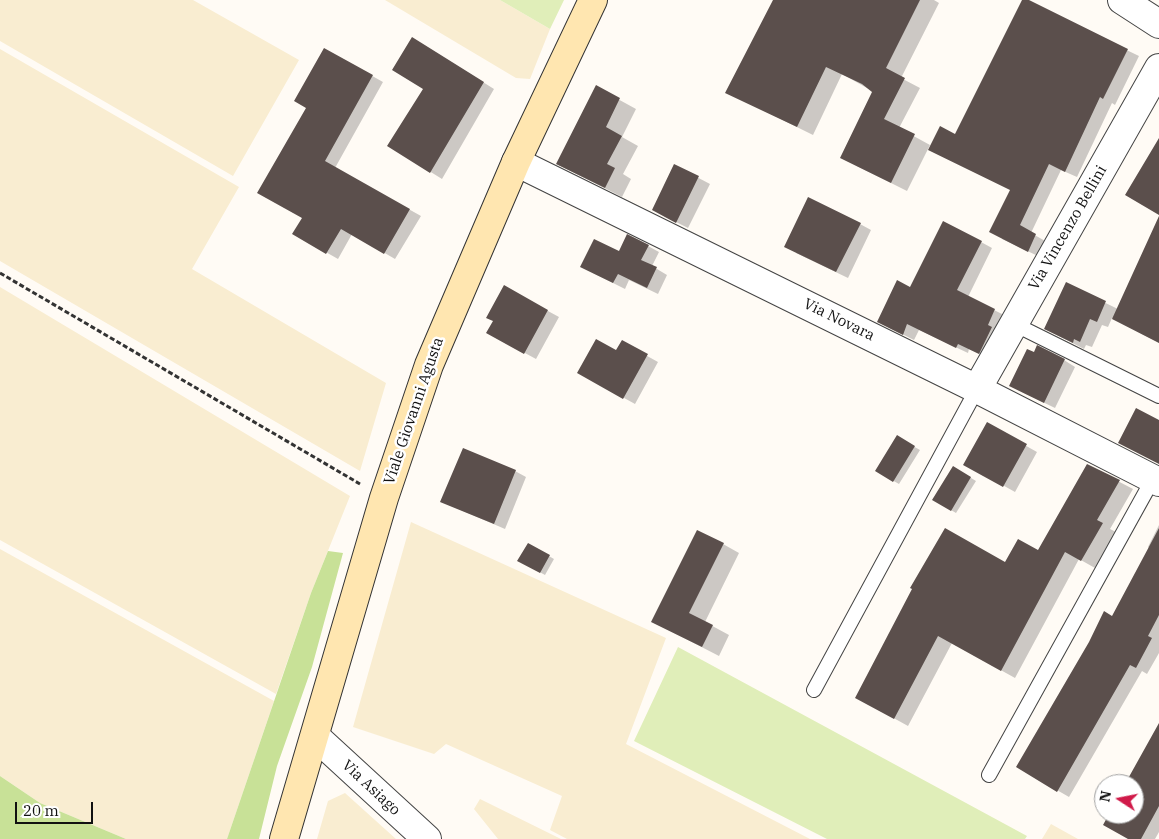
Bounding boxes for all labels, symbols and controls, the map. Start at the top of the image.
street label: Via Vincenzo Bellini [1025,163,1111,293]
street label: Via Novara [801,295,877,345]
street label: Viale Giovanni Agusta [380,335,448,487]
street label: Via Asiago [338,757,404,819]
north arrow [1094,774,1144,824]
text: N [1095,789,1115,803]
scale bar [18,792,95,824]
text: 20 m [23,801,59,820]

